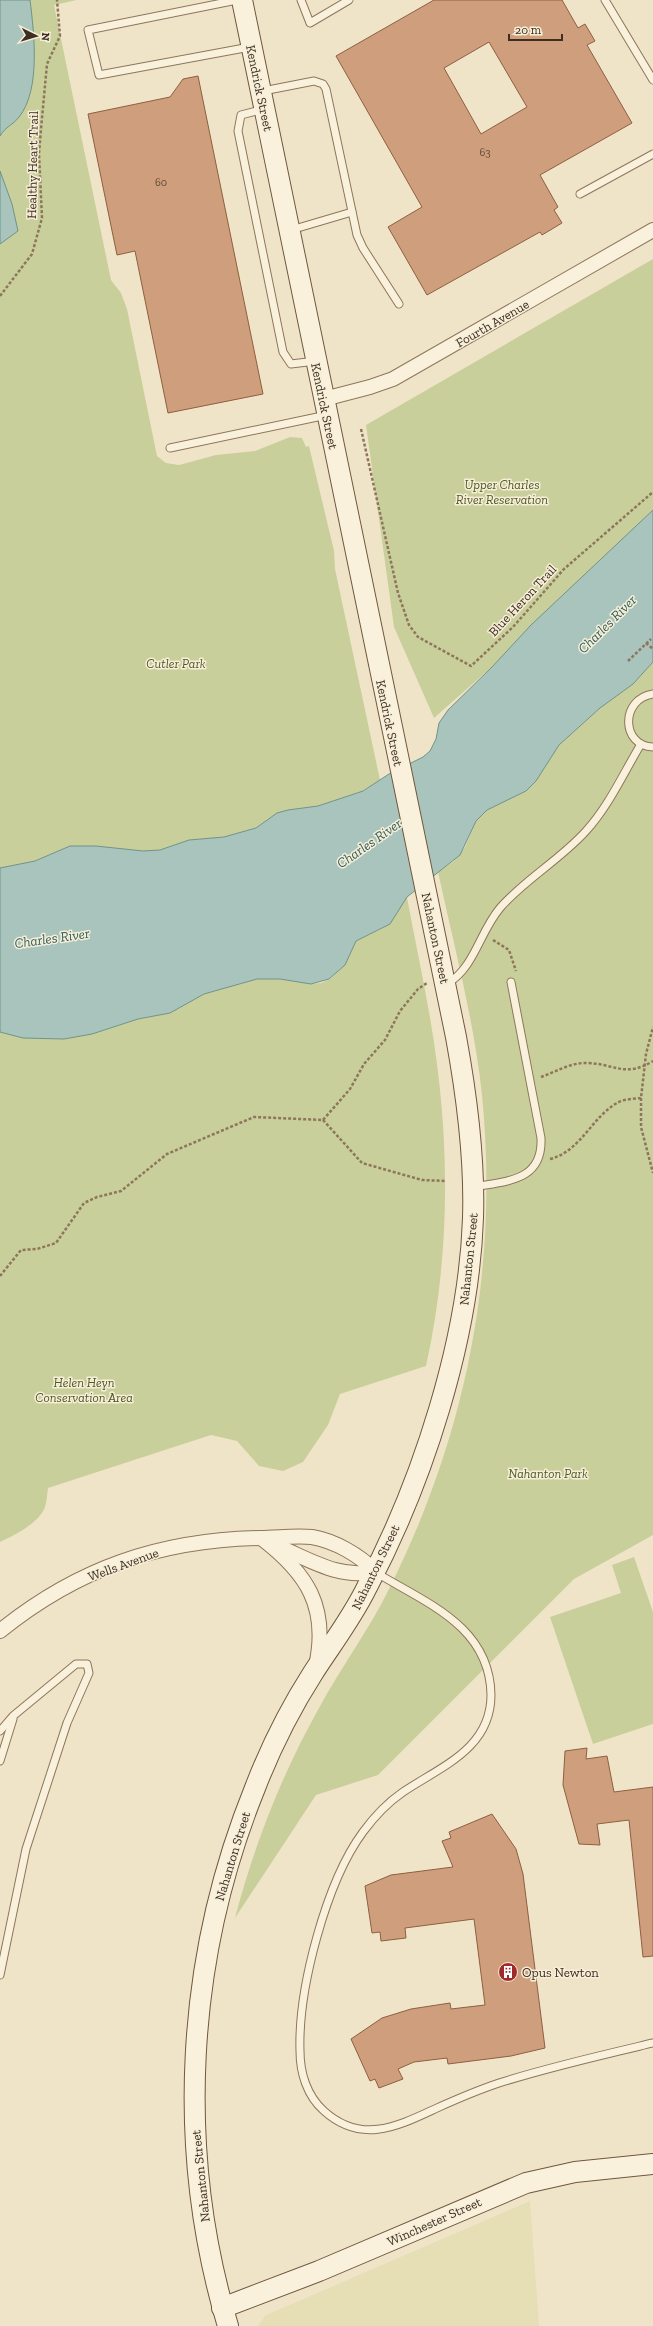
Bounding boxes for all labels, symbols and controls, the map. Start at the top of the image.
north arrow [16,16,56,56]
scale bar [509,16,562,42]
text: 20 m [515,23,542,37]
text: N [39,32,52,42]
street label: Kendrick Street [243,44,276,133]
street label: Healthy Heart Trail [24,110,41,219]
house number: 63 [479,146,491,159]
house number: 60 [155,176,167,189]
street label: Fourth Avenue [453,296,532,350]
street label: Kendrick Street [308,362,341,451]
park label: Upper Charles River Reservation [456,477,548,507]
street label: Blue Heron Trail [485,561,560,639]
water label: Charles River [575,592,640,657]
park label: Cutler Park [146,656,206,671]
street label: Kendrick Street [373,679,406,768]
water label: Charles River [333,815,405,872]
street label: Nahanton Street [419,891,453,985]
water label: Charles River [14,925,91,952]
street label: Nahanton Street [456,1212,481,1306]
park label: Helen Heyn Conservation Area [35,1375,133,1405]
park label: Nahanton Park [508,1466,588,1481]
street label: Nahanton Street [348,1522,403,1612]
street label: Wells Avenue [86,1545,161,1584]
street label: Nahanton Street [212,1809,253,1903]
building icon: Opus Newton [497,1961,519,1983]
place label: Opus Newton [522,1965,599,1980]
street label: Nahanton Street [188,2129,213,2223]
street label: Winchester Street [385,2194,484,2249]

